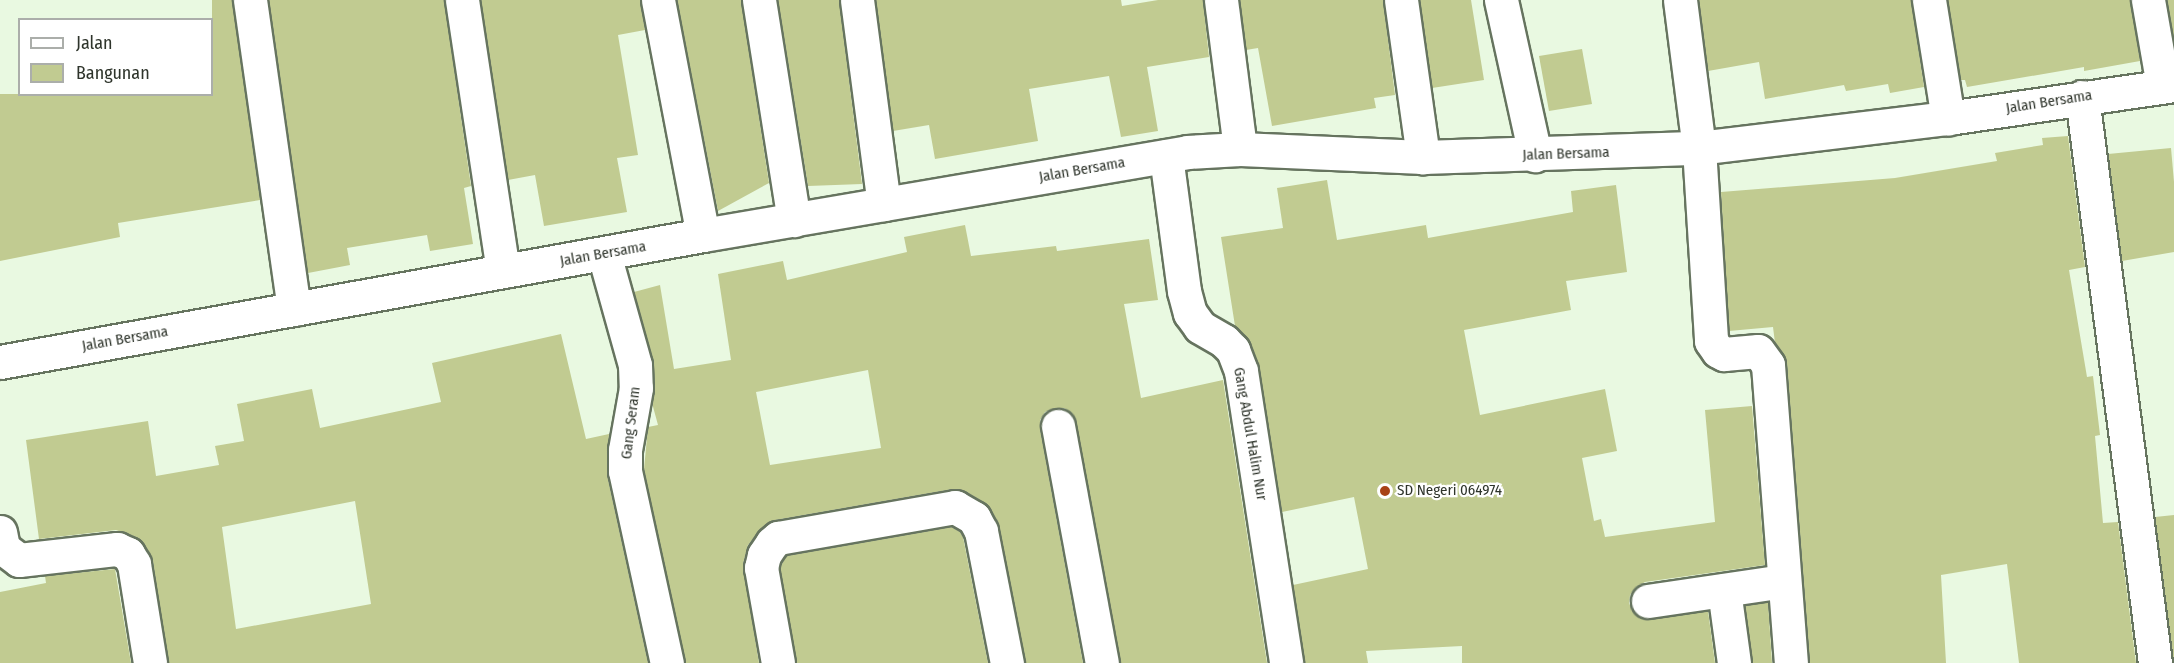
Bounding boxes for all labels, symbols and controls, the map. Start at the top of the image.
legend [18,18,213,96]
text: Jalan [76,32,113,54]
text: Bangunan [76,62,150,84]
street label: Jalan Bersama [2005,86,2093,118]
street label: Jalan Bersama [1522,143,1610,165]
street label: Jalan Bersama [1038,154,1126,186]
street label: Jalan Bersama [559,238,647,270]
street label: Jalan Bersama [81,323,169,355]
street label: Gang Abdul Halim Nur [1229,366,1271,502]
street label: Gang Seram [618,386,644,460]
place label: SD Negeri 064974 [1397,482,1502,500]
marker: SD Negeri 064974 [1378,484,1392,498]

